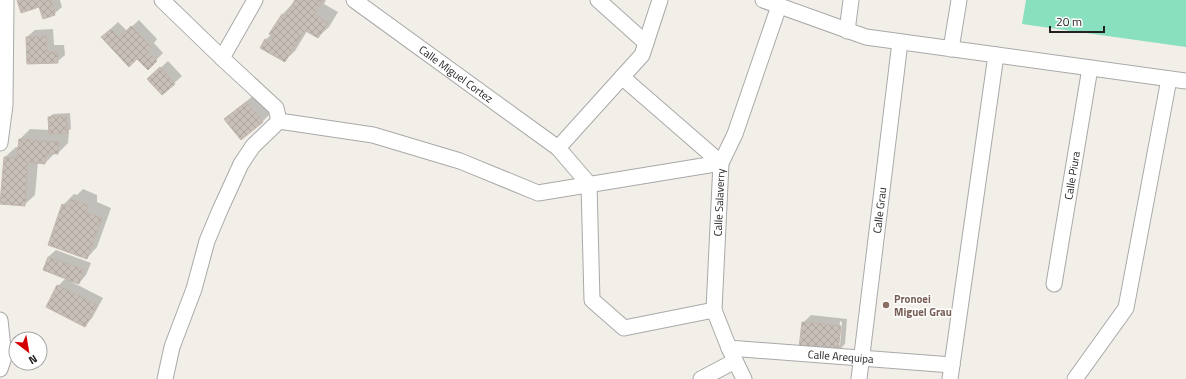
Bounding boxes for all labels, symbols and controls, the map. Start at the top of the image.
scale bar [1050,8,1104,34]
text: 20 m [1056,12,1082,31]
street label: Calle Miguel Cortez [416,42,496,106]
street label: Calle Piura [1060,150,1084,201]
street label: Calle Salaverry [710,168,729,237]
street label: Calle Grau [869,186,890,234]
place label: Pronoei Miguel Grau [894,291,952,320]
marker: Pronoei Miguel Grau [881,300,891,310]
north arrow [8,331,48,371]
street label: Calle Arequipa [807,346,875,367]
text: N [26,351,41,368]

